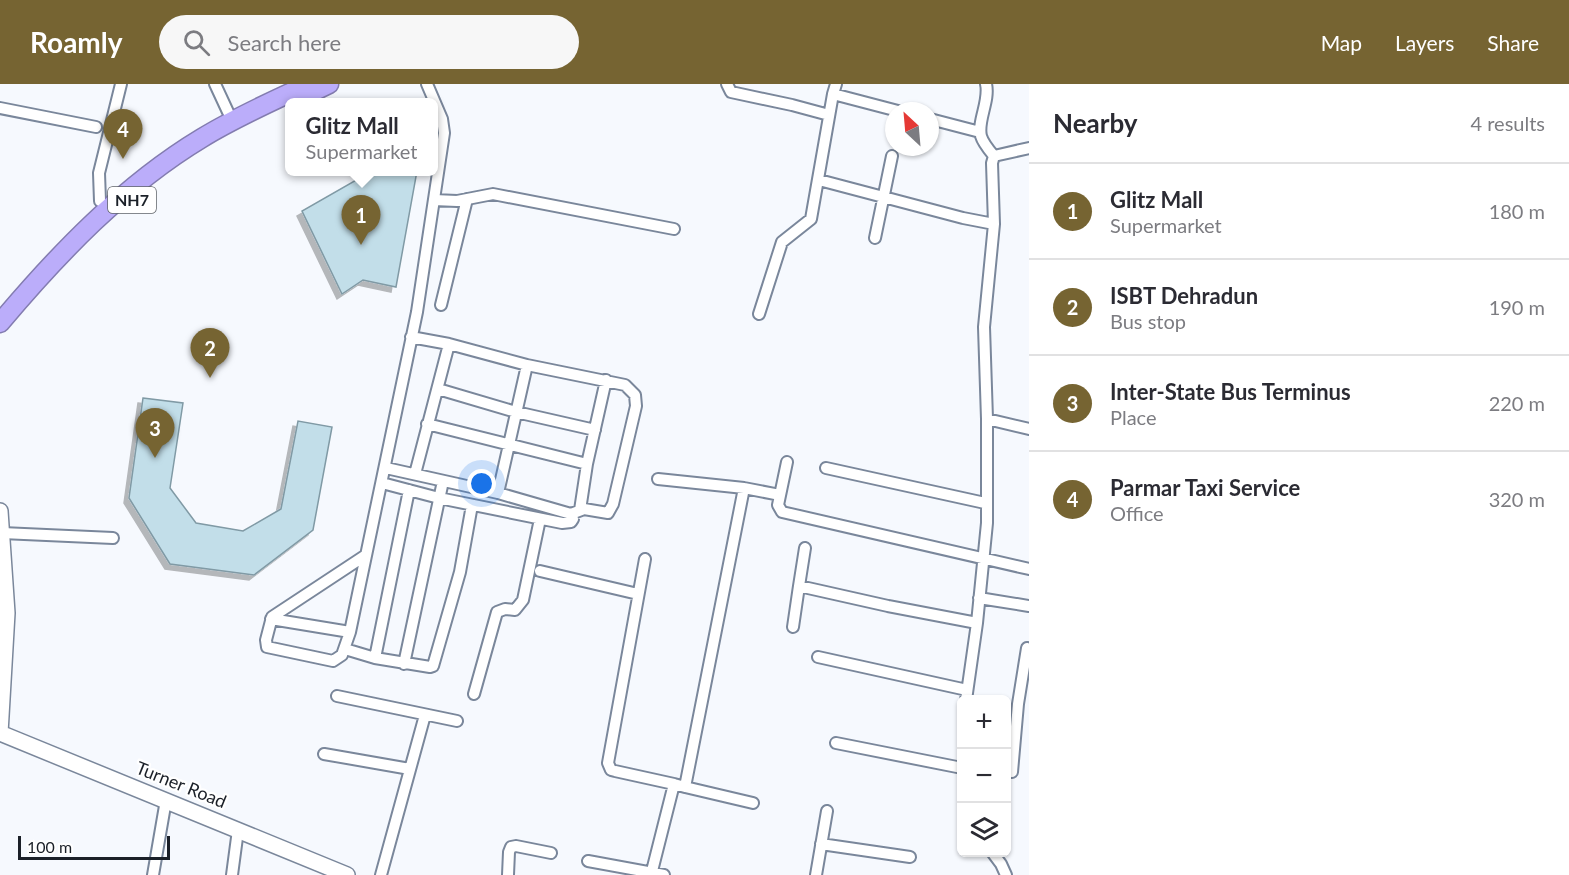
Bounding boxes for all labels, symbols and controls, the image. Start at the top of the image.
search box [159,15,579,69]
text: Roamly [30,25,123,59]
icon: search [180,26,213,59]
text: Search here [228,29,341,56]
text: Map [1321,30,1362,55]
text: Layers [1395,30,1454,55]
text: Share [1487,30,1539,55]
popup [285,98,438,176]
north arrow [885,102,939,156]
text: Nearby [1053,107,1138,139]
pin: 4 [104,110,142,159]
text: 4 results [1470,111,1545,135]
text: Glitz Mall [306,112,399,139]
text: Supermarket [306,139,417,163]
text: Glitz Mall [1110,186,1203,213]
road number: NH7 [108,187,156,213]
pin: 1 [342,196,380,245]
text: 1 [1067,199,1078,223]
text: 180 m [1489,199,1545,223]
text: Supermarket [1110,213,1222,237]
text: ISBT Dehradun [1110,282,1258,309]
text: 2 [1067,295,1078,319]
text: 190 m [1489,295,1545,319]
text: Bus stop [1110,309,1186,333]
pin: 2 [190,328,230,378]
text: Inter-State Bus Terminus [1110,378,1351,405]
text: 3 [1067,391,1078,415]
text: 220 m [1489,391,1545,415]
text: Place [1110,405,1157,429]
pin: 3 [136,408,174,458]
your location [467,469,496,498]
text: Parmar Taxi Service [1110,474,1300,501]
text: 4 [1067,487,1078,511]
text: 320 m [1489,487,1545,511]
text: Office [1110,501,1164,525]
map controls [957,695,1011,857]
button: + [957,695,1011,749]
button: − [957,749,1011,803]
street label: Turner Road [133,756,230,812]
button: layers [957,803,1011,857]
scale bar [18,833,170,860]
text: 100 m [27,837,72,856]

